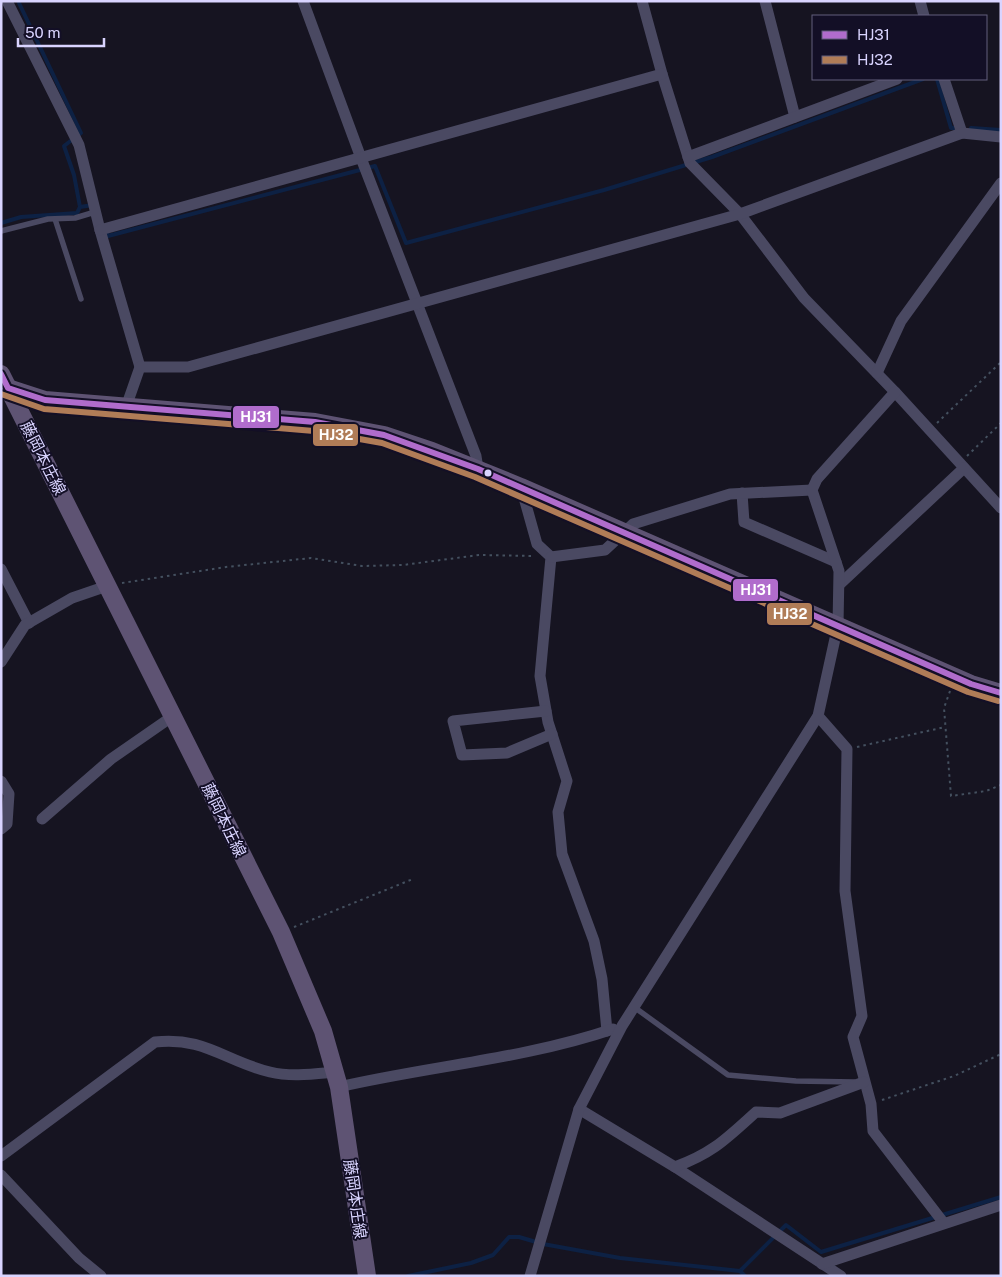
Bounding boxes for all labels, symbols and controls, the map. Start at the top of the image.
scale bar [18,15,104,47]
legend [812,15,987,80]
text: 50 m [25,24,60,41]
text: HJ31 [857,26,890,43]
text: HJ32 [857,51,893,68]
line badge: HJ31 [232,405,280,429]
text: HJ31 [240,409,272,425]
street label: 藤岡本庄線 [16,418,70,498]
line badge: HJ32 [312,423,359,447]
text: HJ32 [319,427,353,443]
unlabelled marker [483,468,493,478]
line badge: HJ31 [732,578,779,602]
text: HJ31 [740,582,772,598]
line badge: HJ32 [766,602,813,626]
text: HJ32 [773,606,807,622]
street label: 藤岡本庄線 [198,780,250,860]
street label: 藤岡本庄線 [340,1158,370,1240]

